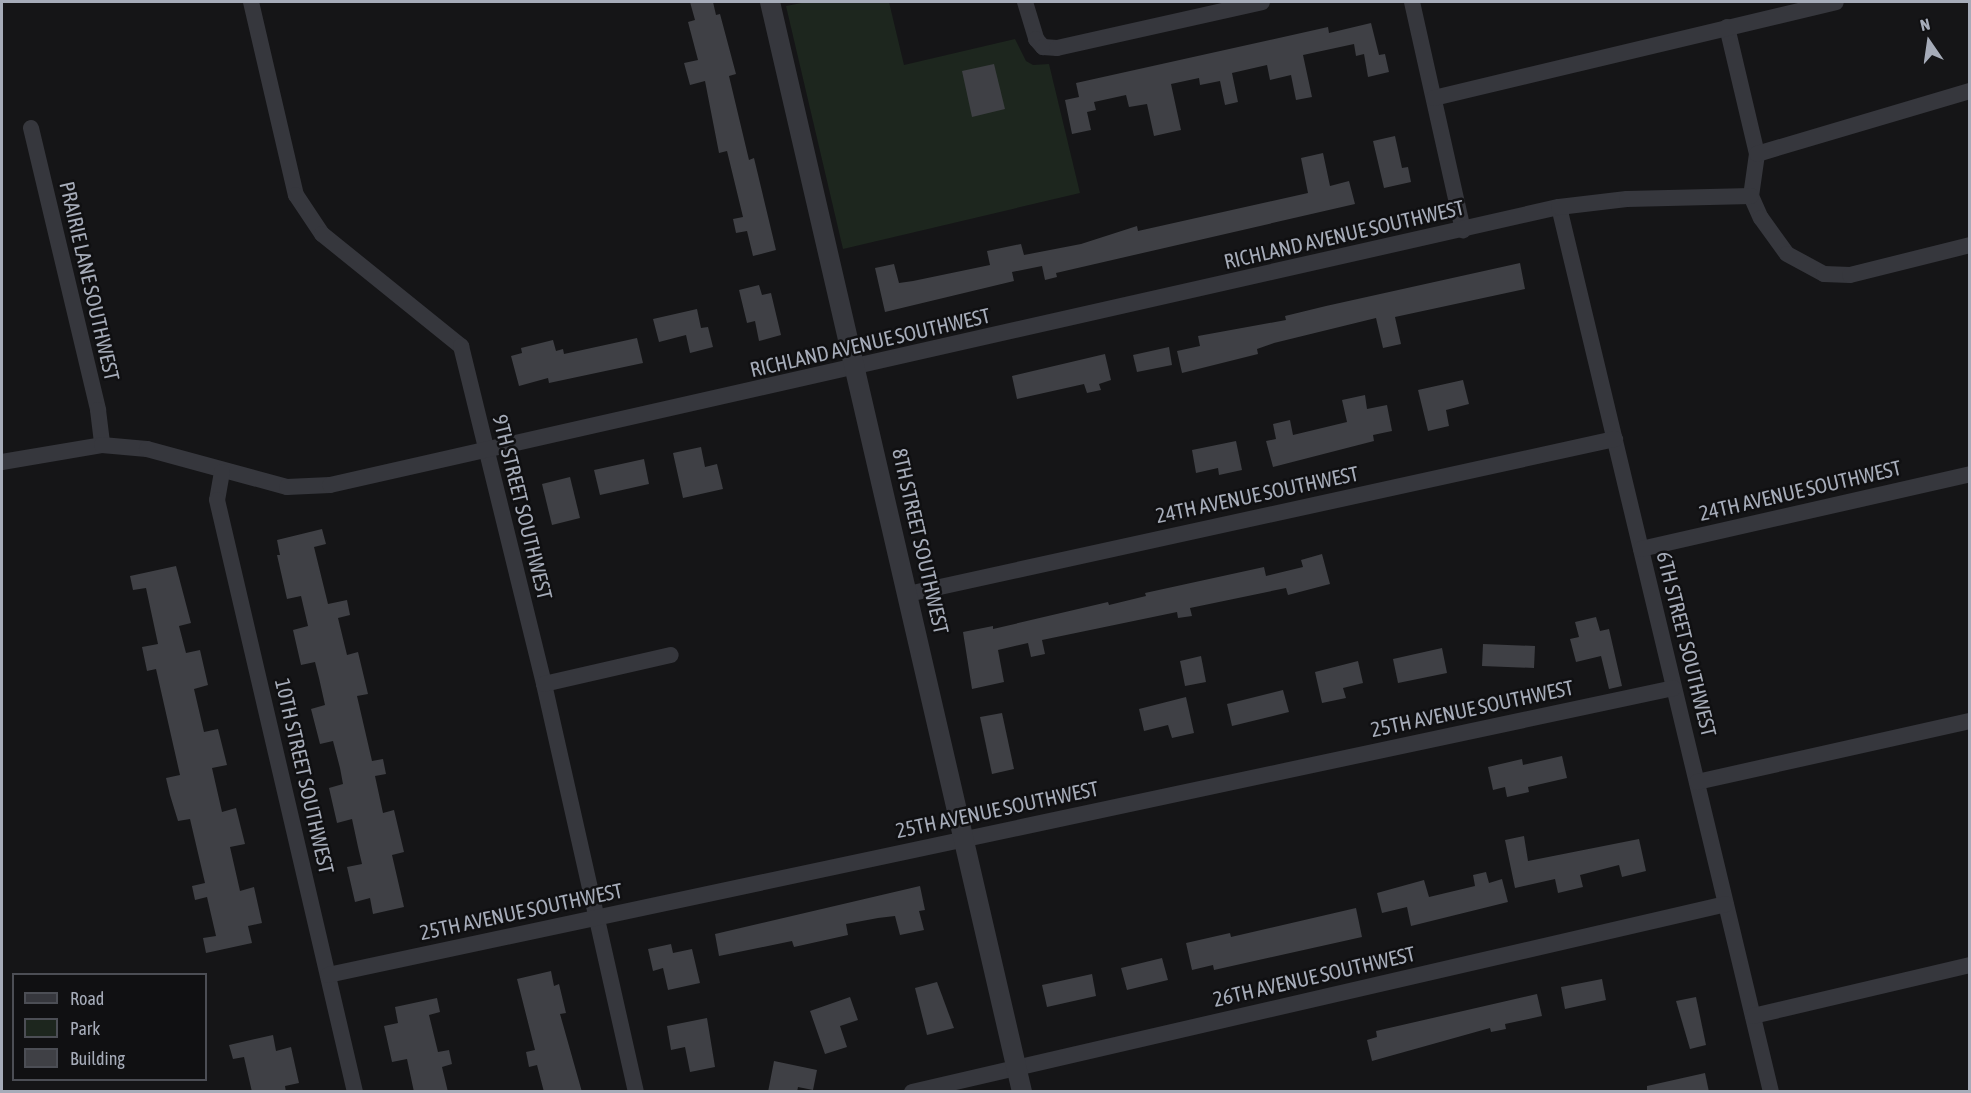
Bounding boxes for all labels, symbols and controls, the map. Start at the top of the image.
north arrow [1899,12,1959,72]
text: N [1918,15,1932,34]
street label: PRAIRIE LANE SOUTHWEST [55,179,125,383]
street label: RICHLAND AVENUE SOUTHWEST [1221,194,1467,274]
street label: RICHLAND AVENUE SOUTHWEST [747,302,993,382]
street label: 9TH STREET SOUTHWEST [488,412,558,602]
street label: 8TH STREET SOUTHWEST [887,446,955,636]
street label: 24TH AVENUE SOUTHWEST [1696,454,1904,526]
street label: 24TH AVENUE SOUTHWEST [1153,460,1361,528]
street label: 6TH STREET SOUTHWEST [1652,549,1722,739]
street label: 25TH AVENUE SOUTHWEST [1368,674,1576,742]
street label: 10TH STREET SOUTHWEST [270,676,340,876]
street label: 25TH AVENUE SOUTHWEST [893,775,1101,843]
street label: 25TH AVENUE SOUTHWEST [417,877,625,945]
street label: 26TH AVENUE SOUTHWEST [1210,940,1418,1012]
legend [12,973,207,1081]
text: Road [70,988,104,1009]
text: Park [70,1018,100,1039]
text: Building [70,1048,125,1069]

